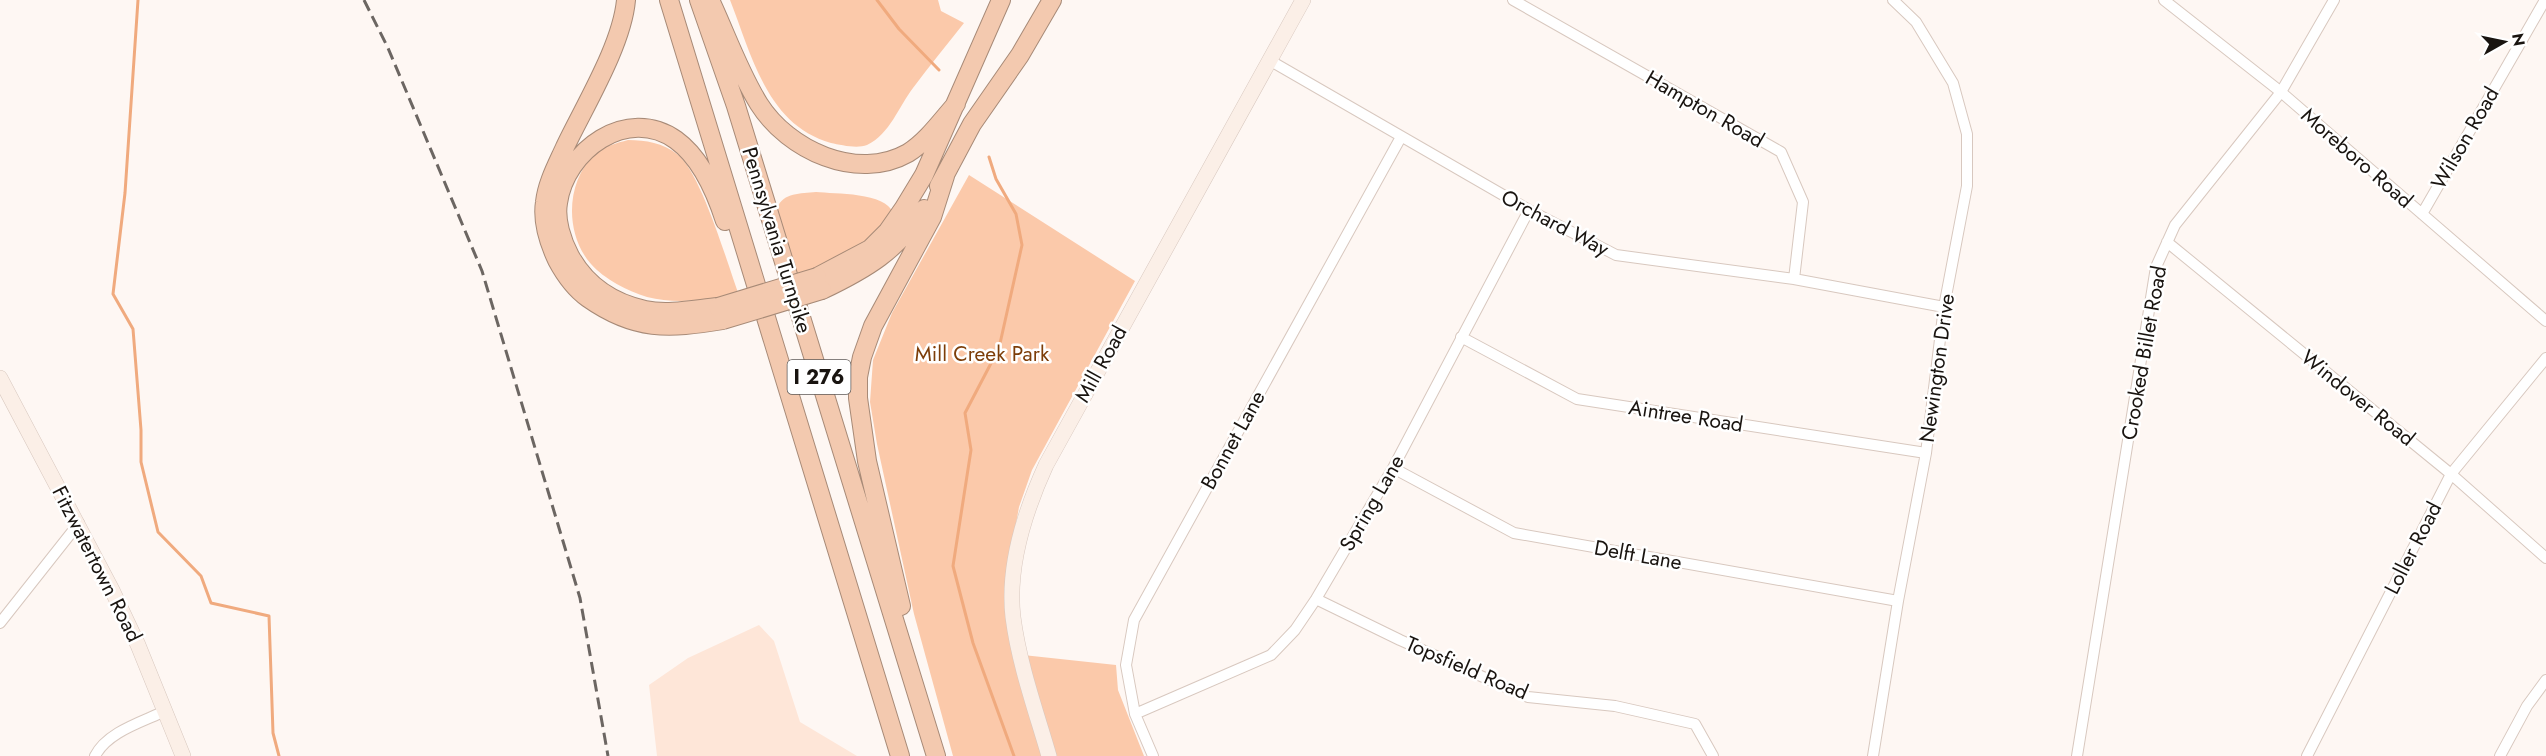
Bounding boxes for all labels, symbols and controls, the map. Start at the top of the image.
north arrow [2474,12,2534,72]
text: N [2506,32,2531,48]
street label: Hampton Road [1640,63,1770,155]
street label: Wilson Road [2424,81,2506,195]
street label: Moreboro Road [2294,101,2420,215]
street label: Pennsylvania Turnpike [734,143,820,337]
street label: Orchard Way [1496,182,1615,264]
street label: Crooked Billet Road [2114,263,2174,443]
street label: Newington Drive [1912,291,1962,444]
street label: Mill Road [1068,320,1134,408]
park label: Mill Creek Park [915,339,1050,369]
street label: Windover Road [2295,343,2421,453]
road number: I 276 [788,360,850,394]
street label: Bonnet Lane [1194,385,1273,495]
street label: Aintree Road [1627,392,1745,440]
street label: Spring Lane [1332,449,1412,557]
street label: Fitzwatertown Road [45,481,149,647]
street label: Loller Road [2377,497,2449,599]
street label: Delft Lane [1592,533,1684,578]
street label: Topsfield Road [1401,629,1533,707]

